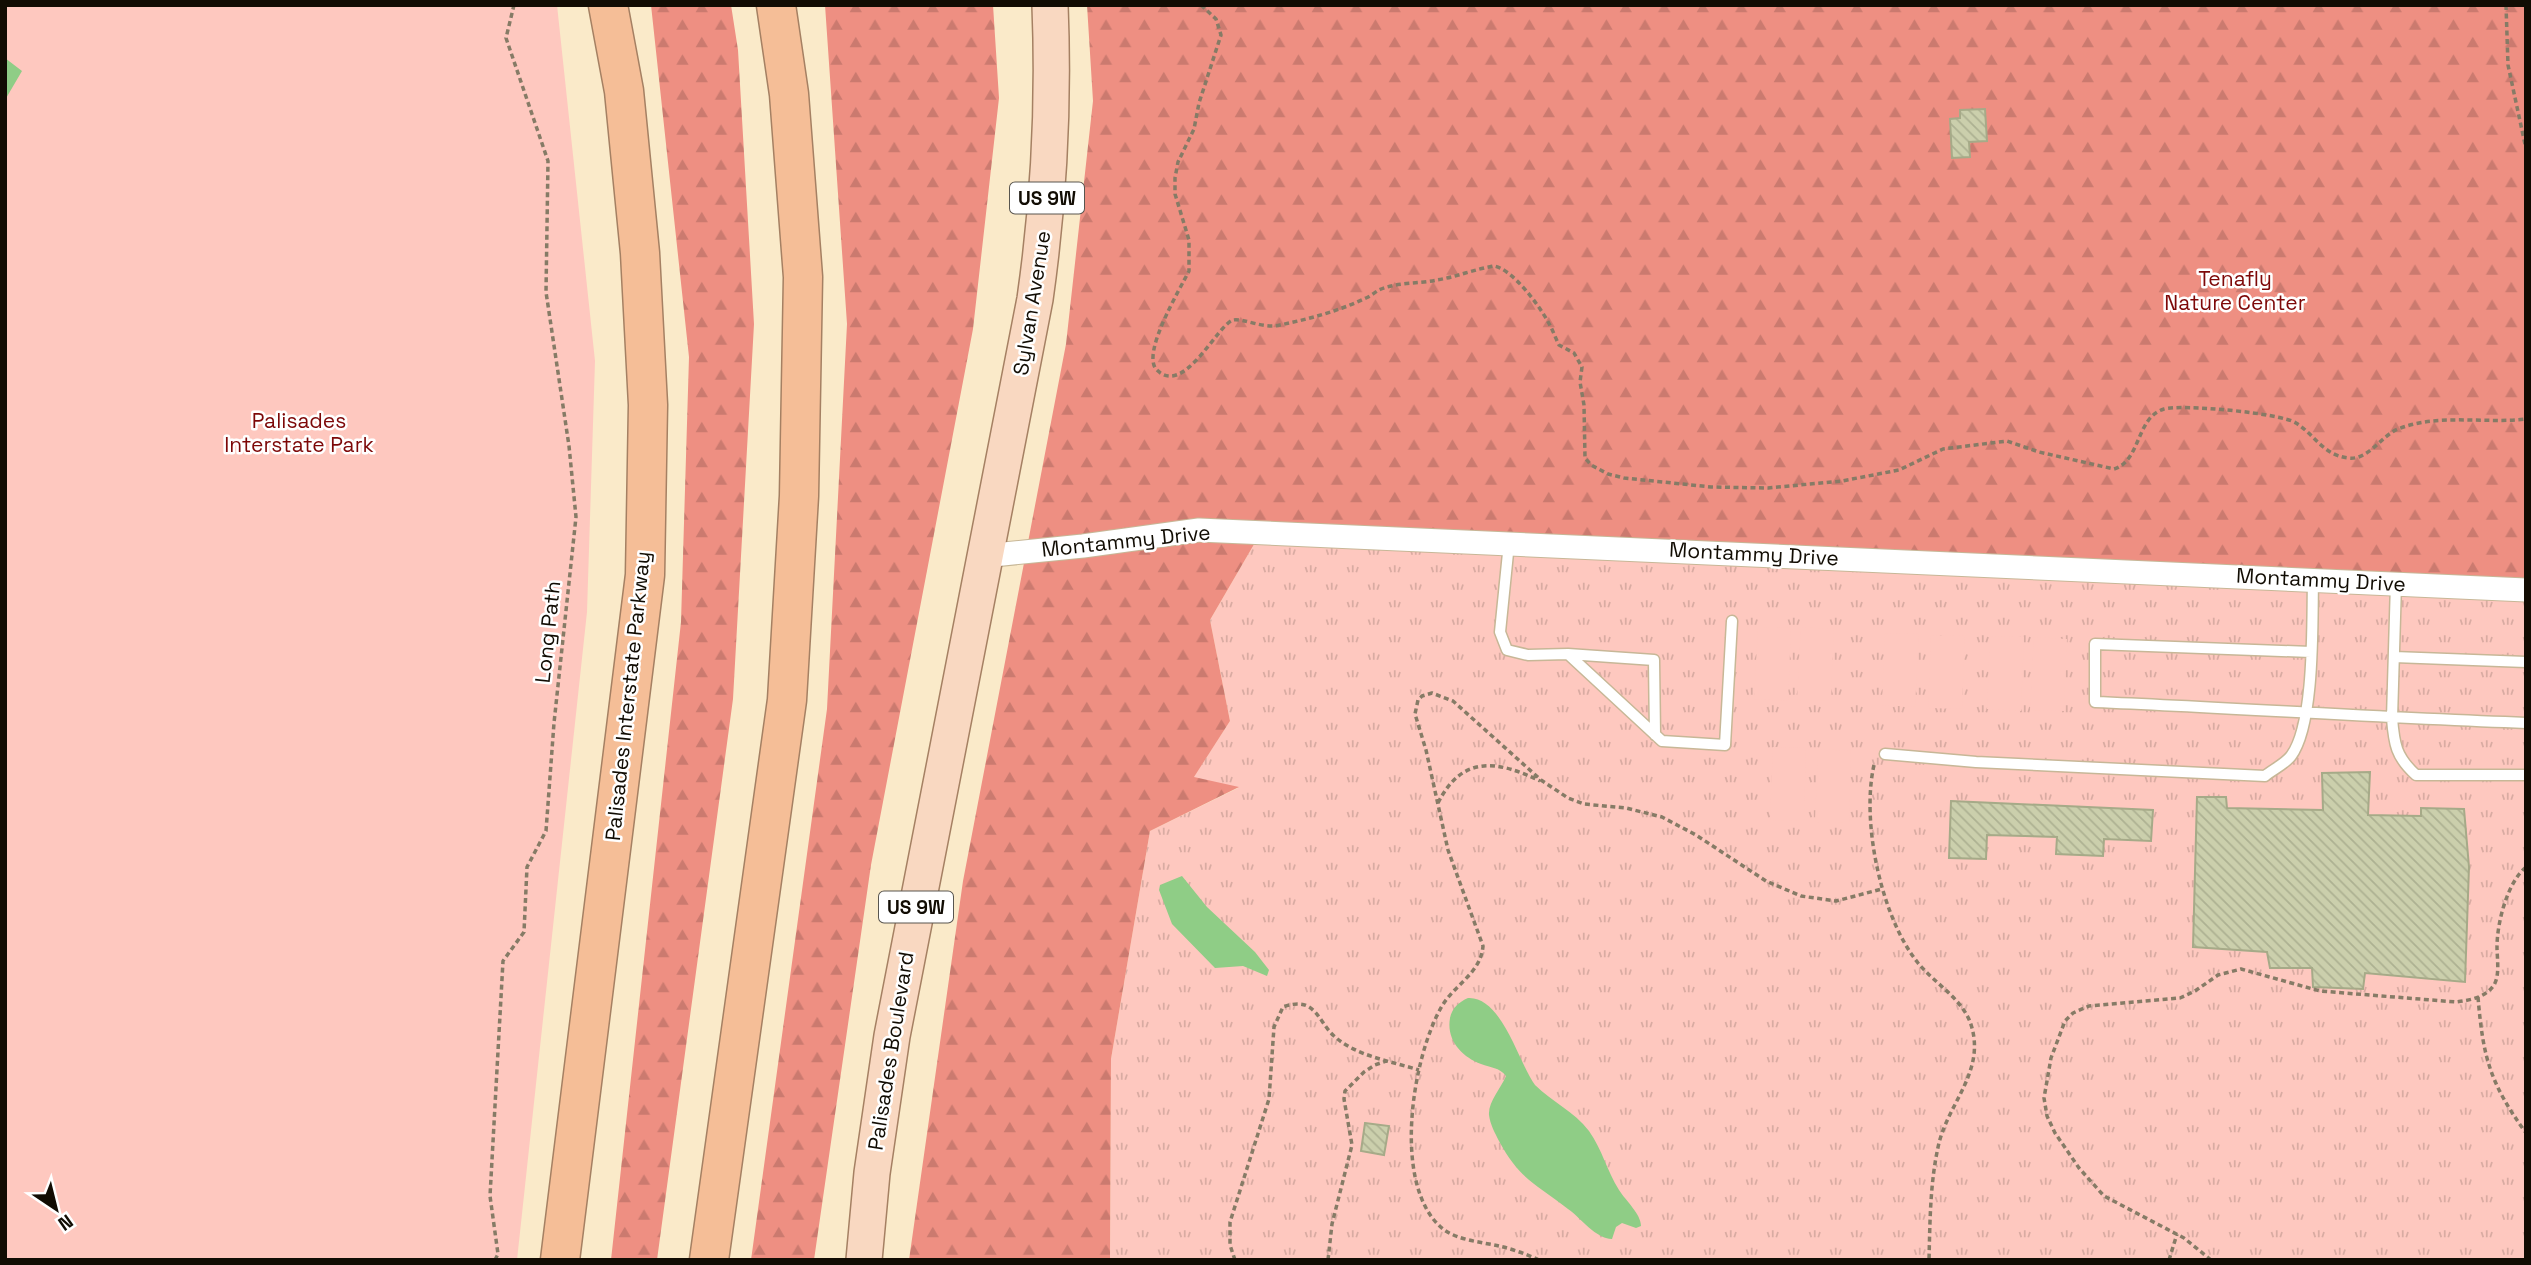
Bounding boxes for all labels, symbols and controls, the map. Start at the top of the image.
road number: US 9W [1010,182,1084,214]
street label: Sylvan Avenue [1007,229,1056,377]
park label: Tenafly Nature Center [2164,265,2306,316]
park label: Palisades Interstate Park [224,407,374,458]
street label: Montammy Drive [1040,518,1212,563]
street label: Montammy Drive [1668,536,1840,571]
street label: Palisades Interstate Parkway [599,550,656,842]
street label: Montammy Drive [2235,562,2407,597]
street label: Long Path [529,580,566,684]
road number: US 9W [879,892,953,923]
street label: Palisades Boulevard [861,950,920,1152]
north arrow [21,1174,91,1244]
text: N [53,1209,78,1236]

